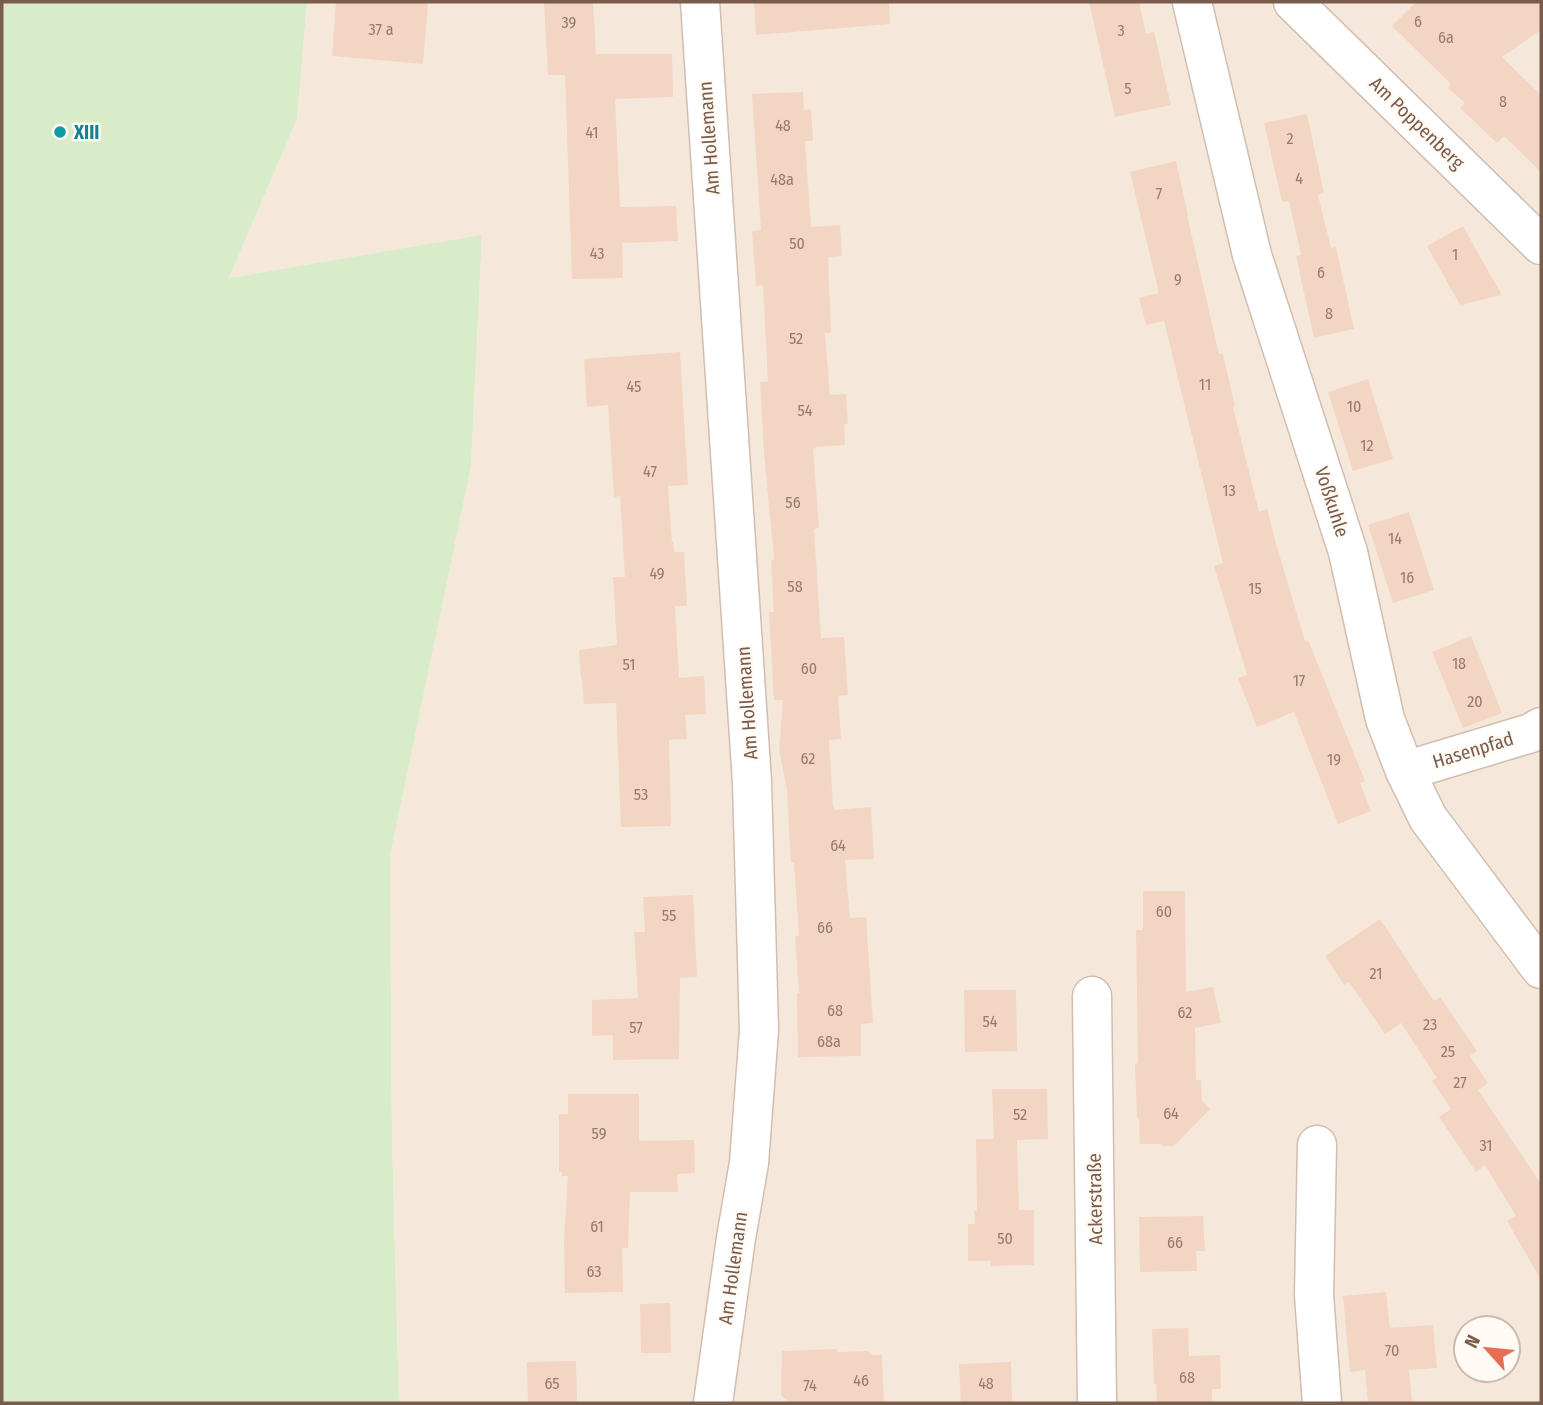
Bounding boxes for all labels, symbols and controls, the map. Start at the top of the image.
house number: 6 [1414,12,1422,31]
house number: 39 [562,13,577,32]
house number: 37 a [368,20,394,39]
house number: 3 [1117,21,1125,40]
house number: 6a [1438,28,1454,47]
street label: Am Poppenberg [1365,72,1469,174]
house number: 5 [1124,79,1132,98]
street label: Am Hollemann [694,80,724,196]
house number: 8 [1499,92,1507,111]
house number: 48 [775,116,791,135]
place label: XIII [73,121,99,144]
house number: 41 [585,123,599,142]
marker: XIII [52,124,68,140]
house number: 2 [1286,129,1294,148]
house number: 4 [1295,169,1303,188]
house number: 48a [770,170,794,189]
house number: 7 [1156,184,1163,203]
house number: 50 [789,234,805,253]
house number: 43 [590,244,604,263]
house number: 1 [1452,245,1458,264]
house number: 6 [1317,263,1325,282]
house number: 9 [1174,270,1182,289]
house number: 8 [1325,304,1333,323]
house number: 52 [789,329,803,348]
house number: 11 [1199,375,1211,394]
house number: 45 [627,377,641,396]
house number: 10 [1347,397,1361,416]
house number: 54 [797,401,813,420]
house number: 12 [1360,436,1374,455]
house number: 47 [643,462,657,481]
street label: Voßkuhle [1310,464,1354,540]
house number: 13 [1222,481,1236,500]
house number: 56 [785,493,801,512]
house number: 14 [1388,529,1402,548]
house number: 49 [649,564,665,583]
house number: 16 [1400,568,1414,587]
house number: 58 [787,577,803,596]
house number: 15 [1248,579,1262,598]
street label: Am Hollemann [732,645,762,761]
house number: 18 [1452,654,1466,673]
house number: 51 [623,655,635,674]
house number: 60 [801,659,817,678]
house number: 17 [1293,671,1306,690]
house number: 20 [1467,692,1483,711]
street label: Hasenpfad [1430,727,1516,773]
house number: 62 [801,749,815,768]
house number: 19 [1327,750,1341,769]
house number: 53 [634,785,648,804]
house number: 64 [830,836,846,855]
house number: 60 [1156,902,1172,921]
house number: 55 [662,906,676,925]
house number: 66 [817,918,833,937]
house number: 21 [1370,964,1382,983]
house number: 68 [827,1001,843,1020]
house number: 62 [1178,1003,1192,1022]
house number: 54 [982,1012,998,1031]
house number: 23 [1423,1015,1437,1034]
house number: 57 [629,1018,643,1037]
house number: 68a [817,1032,841,1051]
house number: 25 [1441,1042,1455,1061]
house number: 27 [1453,1073,1467,1092]
house number: 64 [1163,1104,1179,1123]
house number: 52 [1013,1105,1027,1124]
house number: 59 [592,1124,607,1143]
house number: 31 [1479,1136,1493,1155]
street label: Ackerstraße [1083,1153,1107,1245]
street label: Am Hollemann [714,1210,752,1326]
house number: 61 [590,1217,604,1236]
house number: 50 [997,1229,1013,1248]
house number: 66 [1167,1233,1183,1252]
house number: 63 [586,1262,602,1281]
north arrow [1452,1314,1522,1384]
text: N [1459,1331,1485,1352]
house number: 70 [1385,1341,1399,1360]
house number: 68 [1179,1368,1195,1387]
house number: 46 [853,1371,869,1390]
house number: 65 [544,1374,560,1393]
house number: 48 [978,1374,994,1393]
house number: 74 [803,1376,817,1395]

